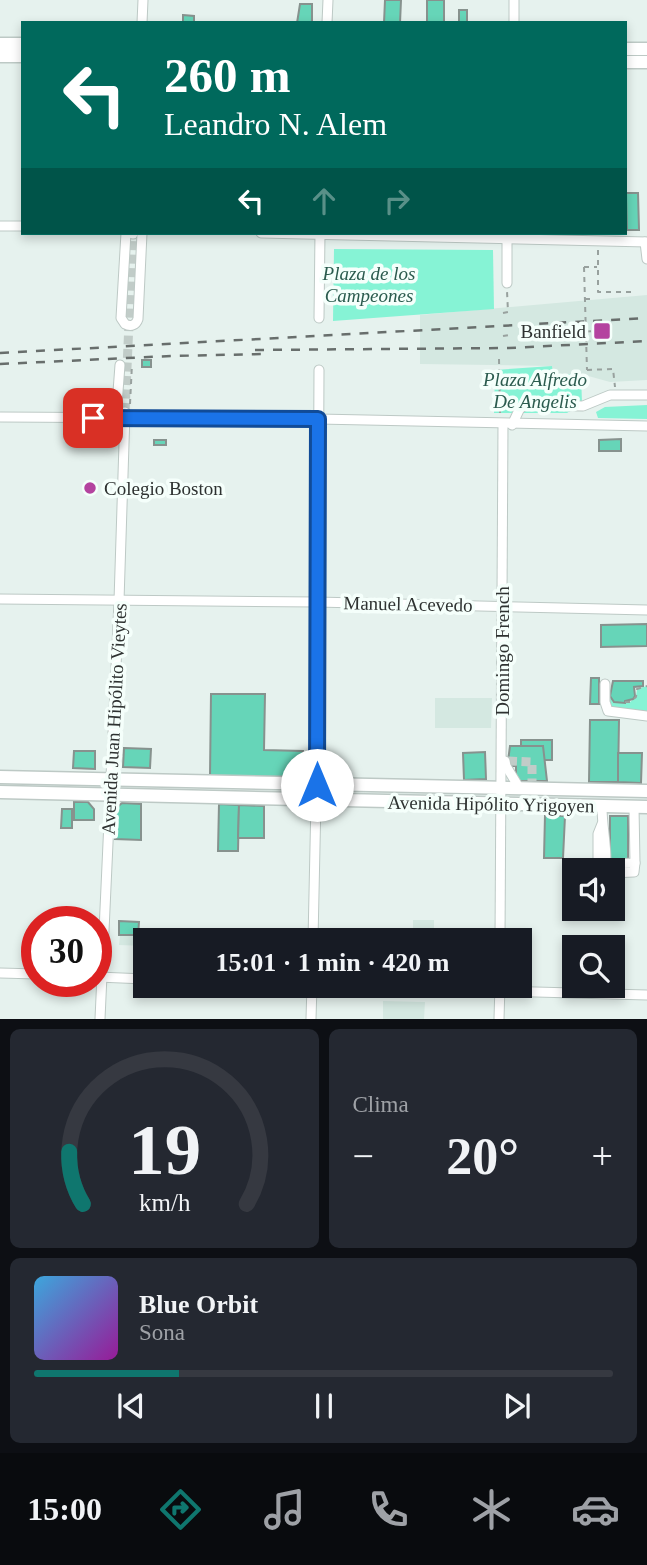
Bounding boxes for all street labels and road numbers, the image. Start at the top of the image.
street label: Domingo French [492,586,513,716]
street label: Manuel Acevedo [343,592,473,616]
street label: Avenida Juan Hipólito Vieytes [97,603,131,835]
street label: Avenida Hipólito Yrigoyen [387,792,595,816]

